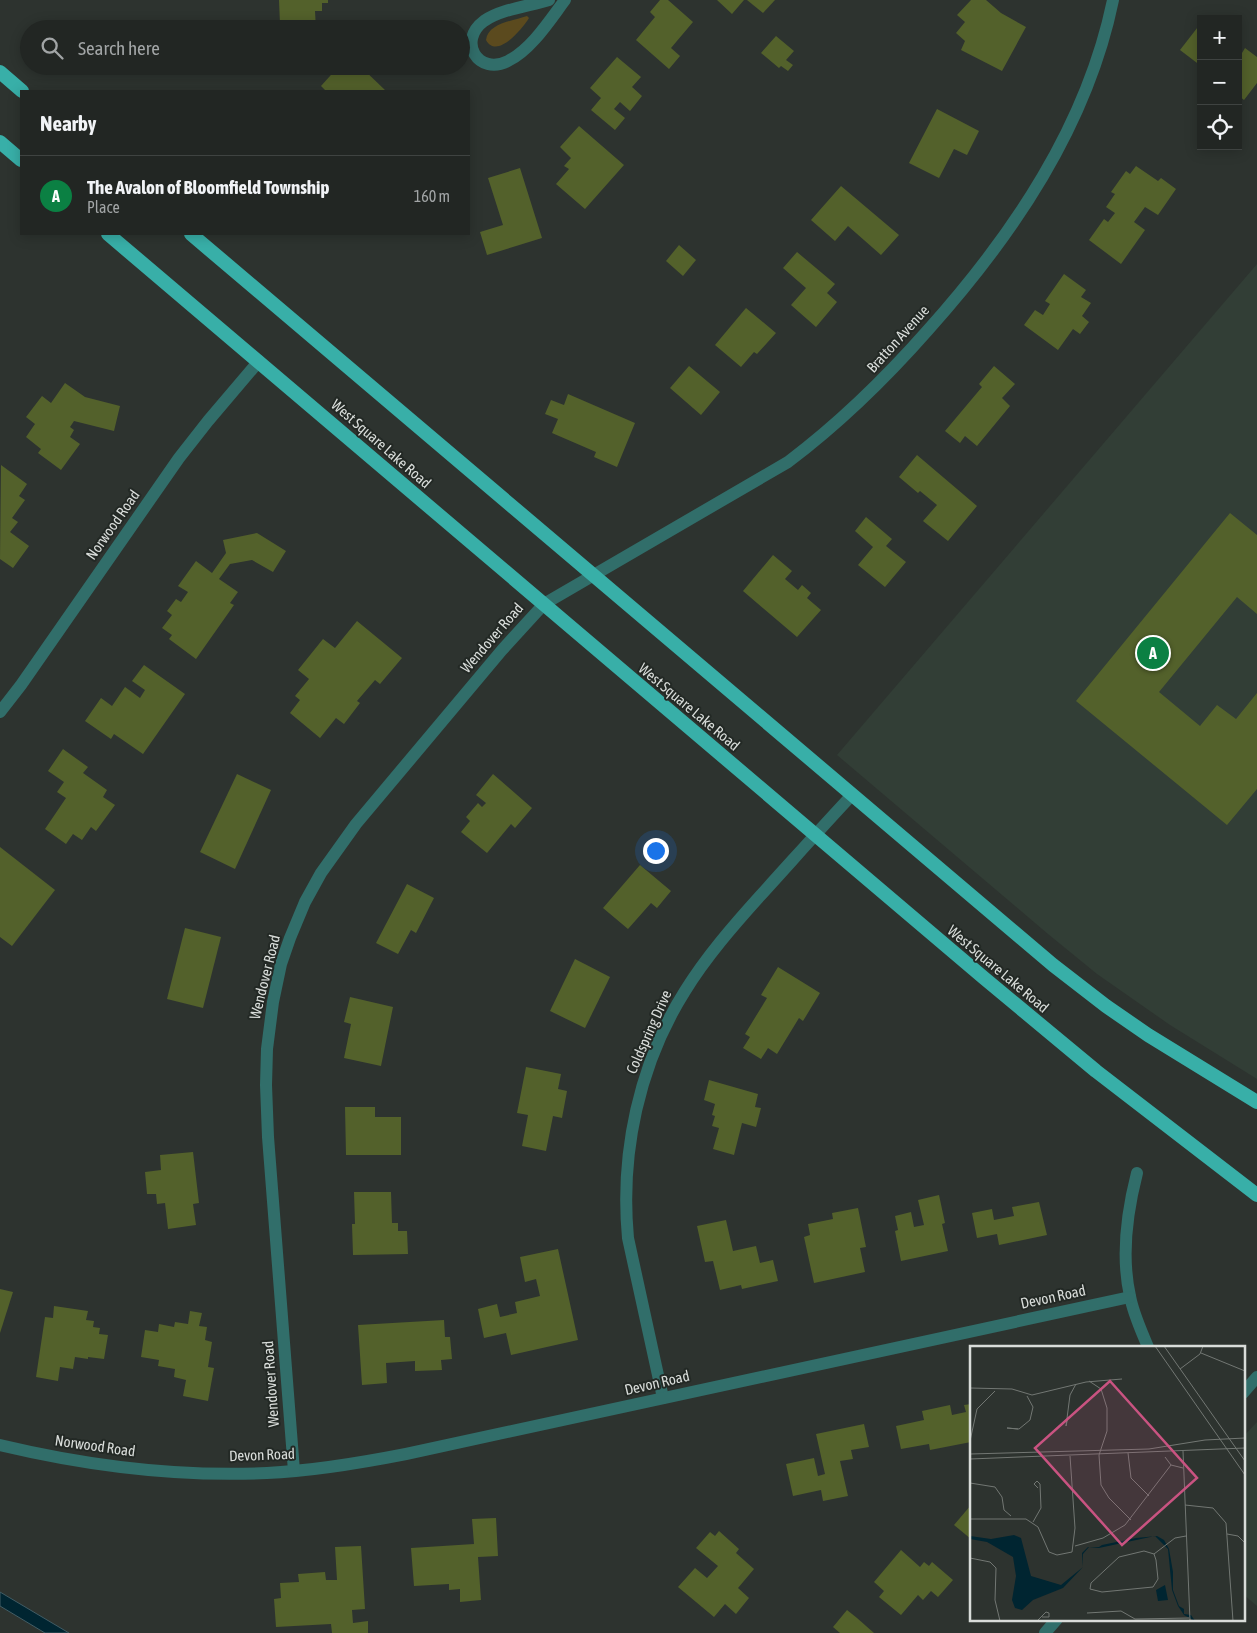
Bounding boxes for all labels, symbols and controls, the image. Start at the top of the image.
map controls [1197,15,1242,150]
button: + [1197,15,1242,60]
search box [20,20,470,75]
icon: search [38,34,66,62]
text: Search here [78,37,160,59]
button: − [1197,60,1242,105]
button: locate [1197,105,1242,150]
text: Nearby [40,111,96,135]
text: The Avalon of Bloomfield Township [87,176,329,198]
text: A [52,187,60,205]
text: 160 m [414,187,450,205]
text: Place [87,198,120,216]
street label: Bratton Avenue [863,301,932,376]
street label: West Square Lake Road [328,396,435,492]
street label: Norwood Road [82,487,143,563]
street label: Wendover Road [457,599,526,676]
pin: A [1137,634,1169,672]
street label: West Square Lake Road [635,659,743,754]
your location [643,838,669,864]
street label: West Square Lake Road [944,921,1052,1016]
street label: Wendover Road [246,933,283,1021]
street label: Coldspring Drive [622,987,675,1076]
street label: Devon Road [1019,1281,1087,1312]
street label: Wendover Road [259,1340,282,1428]
inset map [970,1346,1244,1620]
street label: Devon Road [623,1367,691,1398]
street label: Norwood Road [54,1431,136,1460]
street label: Devon Road [229,1445,295,1464]

